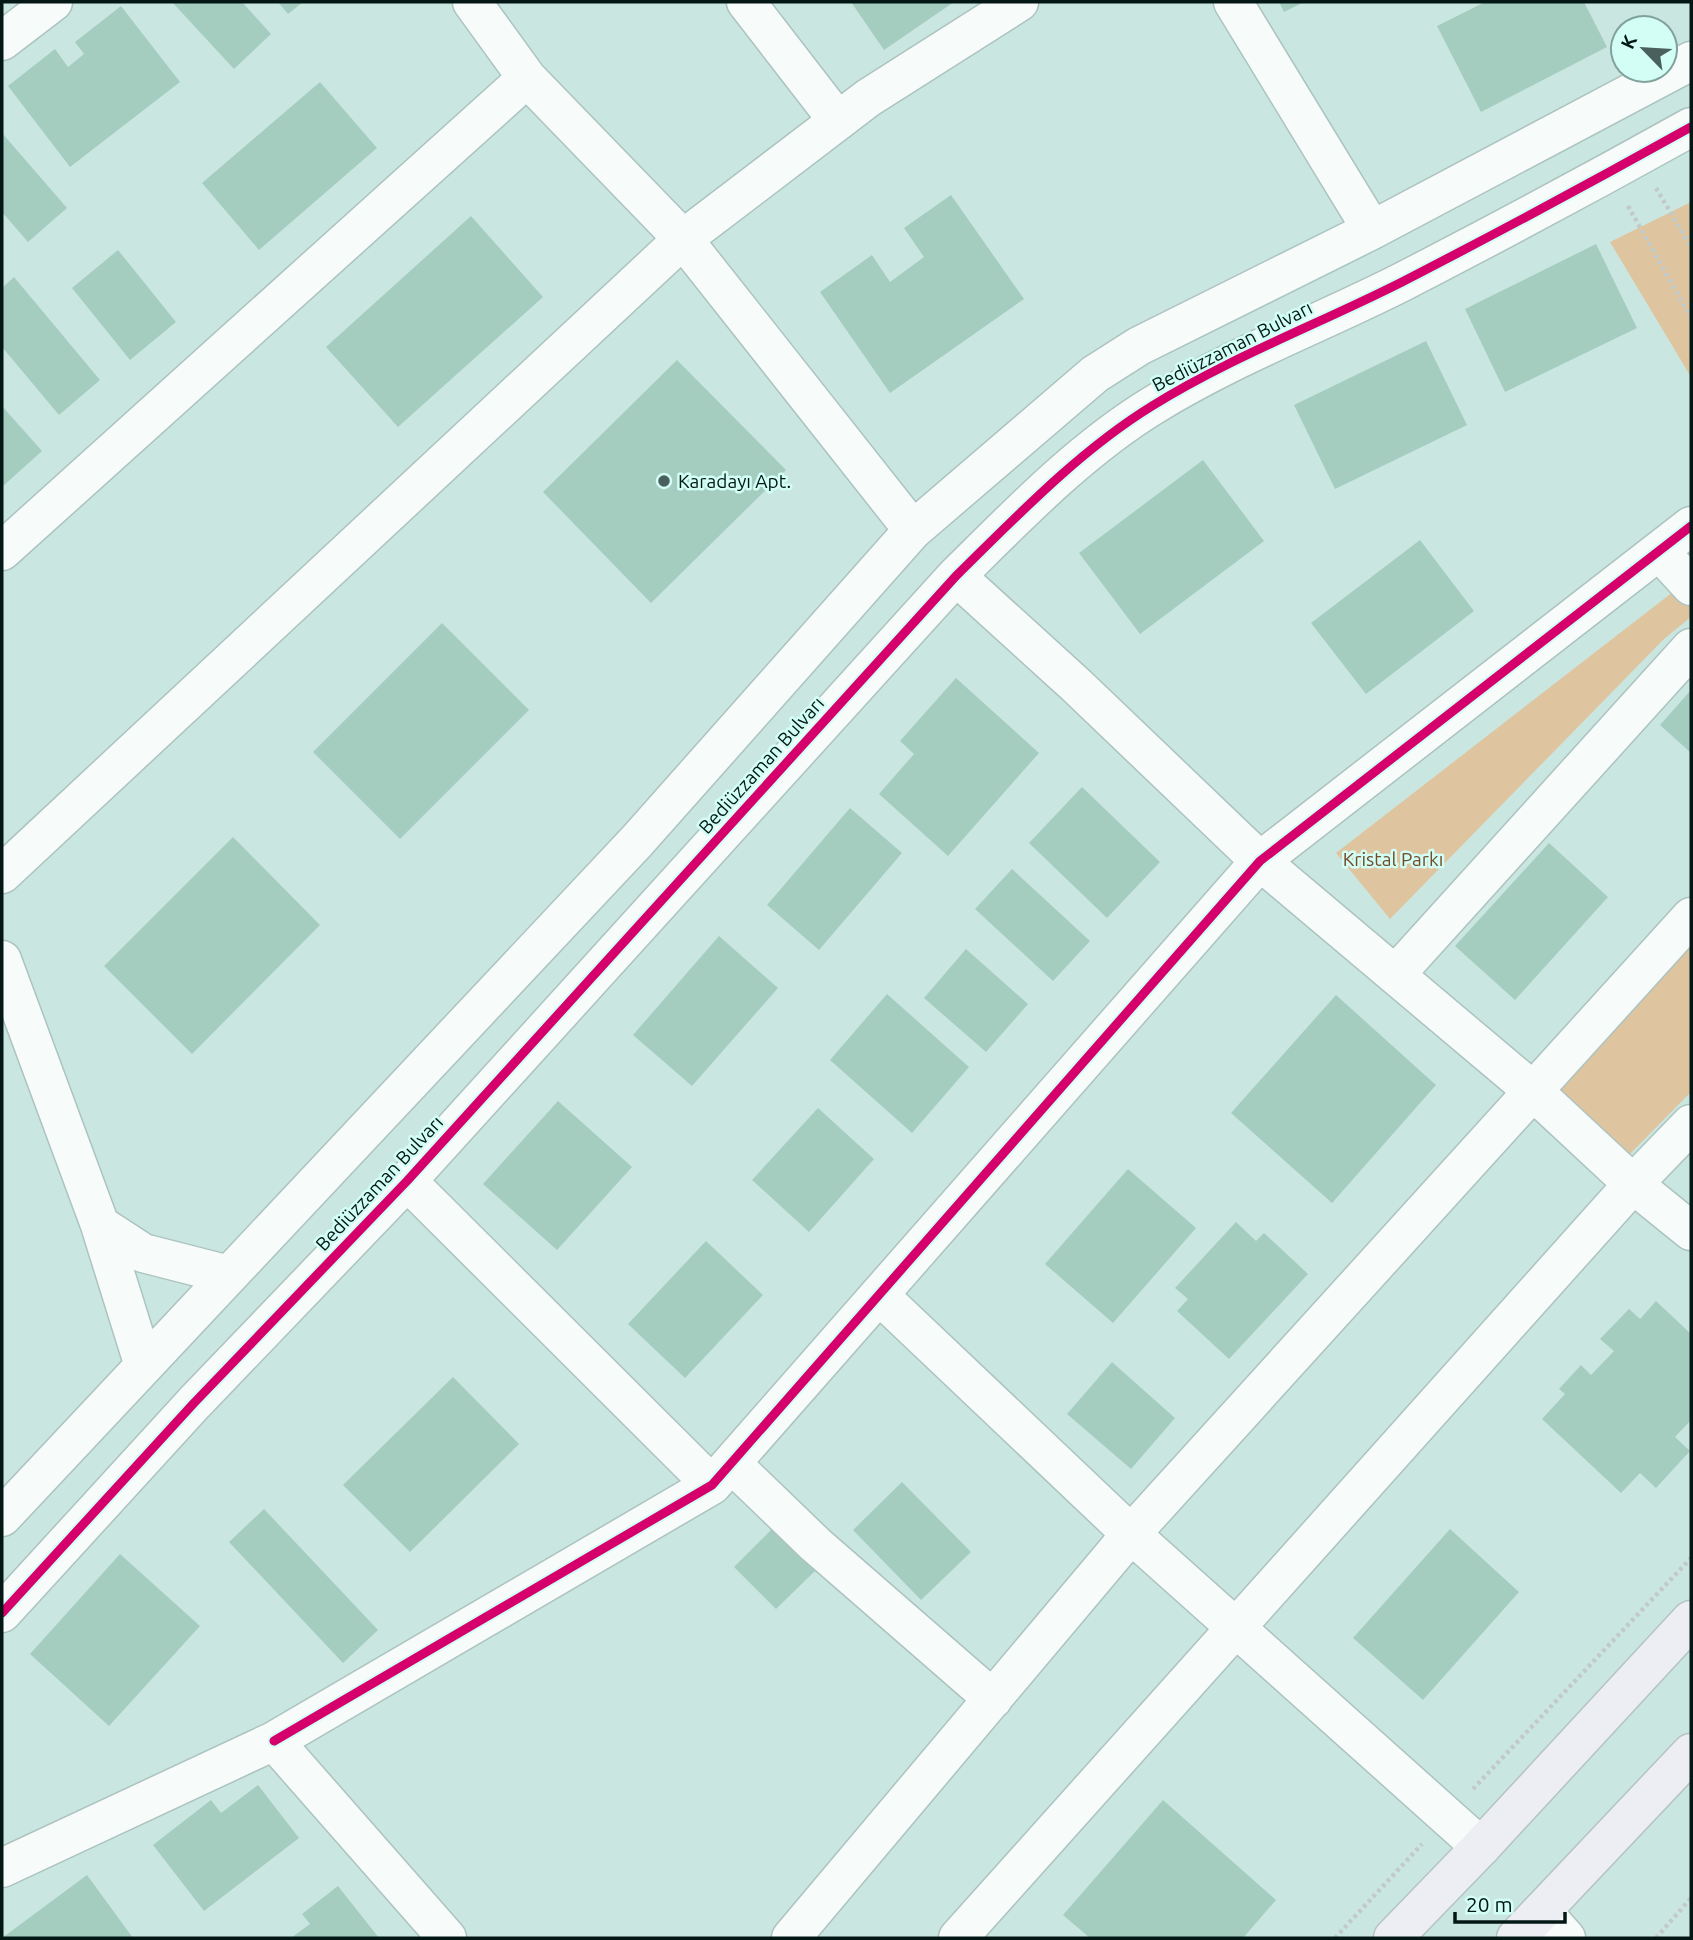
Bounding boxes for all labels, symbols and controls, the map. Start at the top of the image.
north arrow [1609,14,1679,84]
text: K [1616,31,1641,52]
street label: Bediüzzaman Bulvarı [1148,296,1316,396]
place label: Karadayı Apt. [678,470,791,492]
marker: Karadayı Apt. [656,473,672,489]
street label: Bediüzzaman Bulvarı [694,692,828,838]
park label: Kristal Parkı [1343,848,1443,870]
street label: Bediüzzaman Bulvarı [311,1111,447,1255]
scale bar [1455,1881,1565,1925]
text: 20 m [1466,1892,1513,1916]

